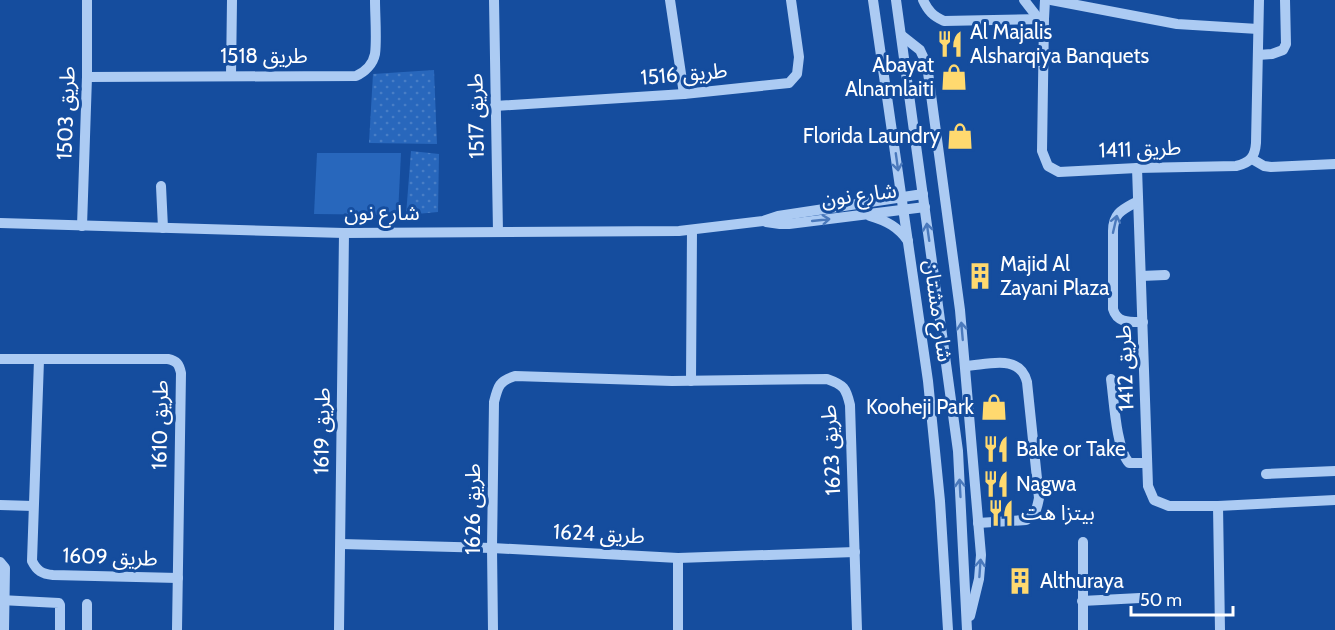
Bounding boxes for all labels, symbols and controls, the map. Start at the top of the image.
place label: Al Majalis Alsharqiya Banquets [970,19,1150,68]
restaurant icon: Al Majalis Alsharqiya Banquets [935,29,965,59]
street label: طريق 1518 [220,43,308,69]
place label: Abayat Alnamlaiti [845,52,934,101]
street label: طريق 1516 [640,57,728,91]
shop icon: Abayat Alnamlaiti [939,62,969,92]
street label: طريق 1503 [51,66,81,160]
street label: طريق 1517 [462,73,490,159]
shop icon: Florida Laundry [945,121,975,151]
place label: Florida Laundry [803,123,940,148]
street label: طريق 1411 [1098,135,1182,163]
one-way arrow [891,151,902,171]
street label: شارع نون [820,177,898,214]
street label: شارع نون [344,200,420,228]
one-way arrow [810,214,830,225]
one-way arrow [1110,215,1122,234]
one-way arrow [922,222,933,242]
place label: Majid Al Zayani Plaza [1000,251,1109,300]
street label: شارع مشتان [916,258,958,364]
building icon: Majid Al Zayani Plaza [965,261,995,291]
one-way arrow [956,322,967,342]
street label: طريق 1412 [1110,324,1140,412]
street label: طريق 1610 [146,380,174,470]
street label: طريق 1619 [308,387,336,475]
shop icon: Kooheji Park [979,392,1009,422]
place label: Kooheji Park [866,394,975,420]
street label: طريق 1623 [816,404,846,496]
restaurant icon: Bake or Take [981,434,1011,464]
place label: Bake or Take [1016,436,1126,461]
street label: طريق 1626 [460,463,486,555]
restaurant icon: Nagwa [981,469,1011,499]
place label: Nagwa [1016,471,1076,496]
one-way arrow [954,478,965,498]
restaurant icon: بيتزا هت [986,498,1016,528]
place label: بيتزا هت [1021,500,1095,525]
street label: طريق 1624 [552,519,646,549]
street label: طريق 1609 [62,542,158,572]
one-way arrow [975,558,986,578]
building icon: Althuraya [1005,566,1035,596]
place label: Althuraya [1040,568,1124,593]
scale bar [1131,579,1233,617]
text: 50 m [1140,589,1182,611]

